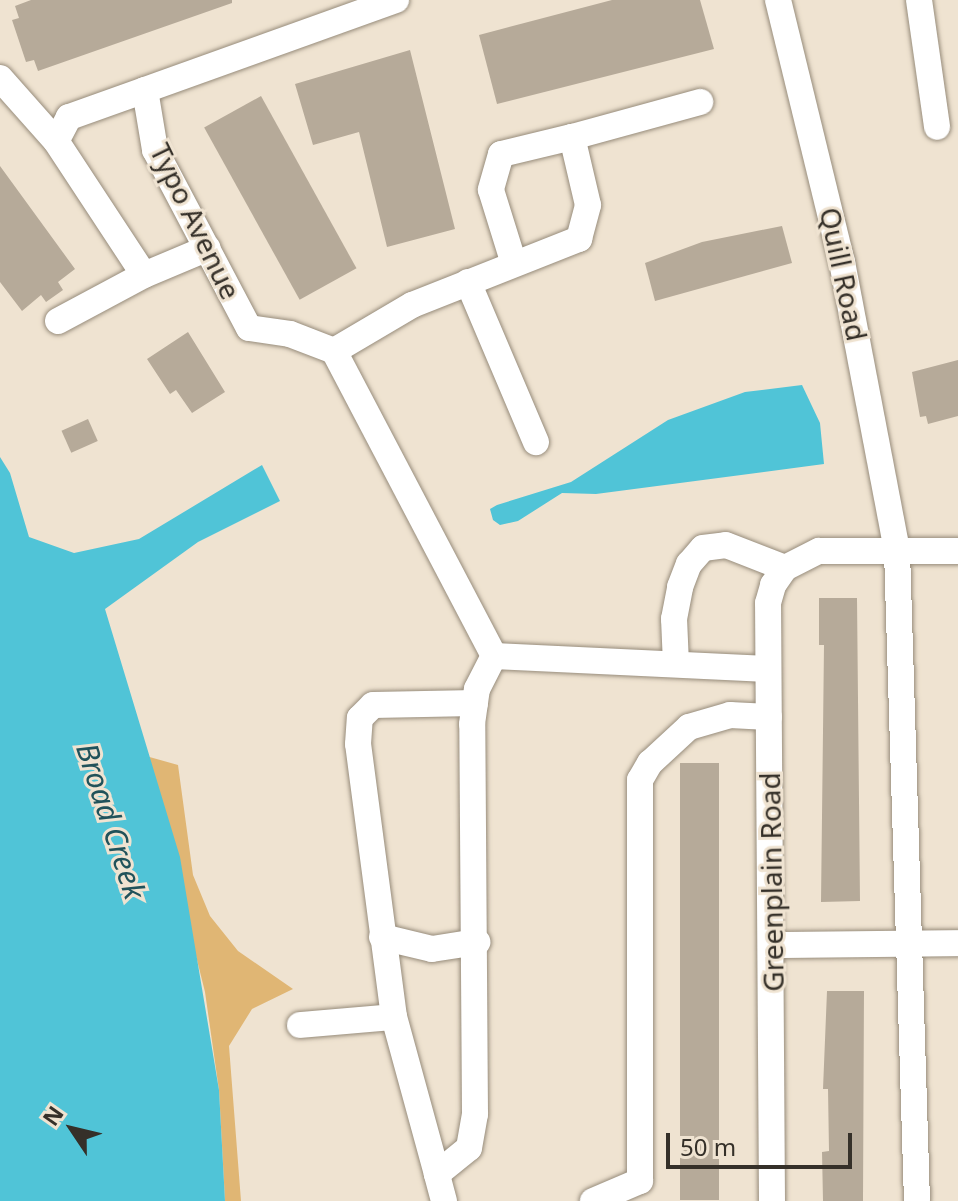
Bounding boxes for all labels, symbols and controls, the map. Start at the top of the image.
street label: Typo Avenue [144,138,248,304]
street label: Quill Road [813,204,875,344]
water label: Broad Creek [69,738,153,904]
street label: Greenplain Road [752,772,790,992]
north arrow [32,1089,112,1169]
text: N [35,1099,70,1131]
scale bar [670,1117,856,1167]
text: 50 m [680,1130,736,1163]

